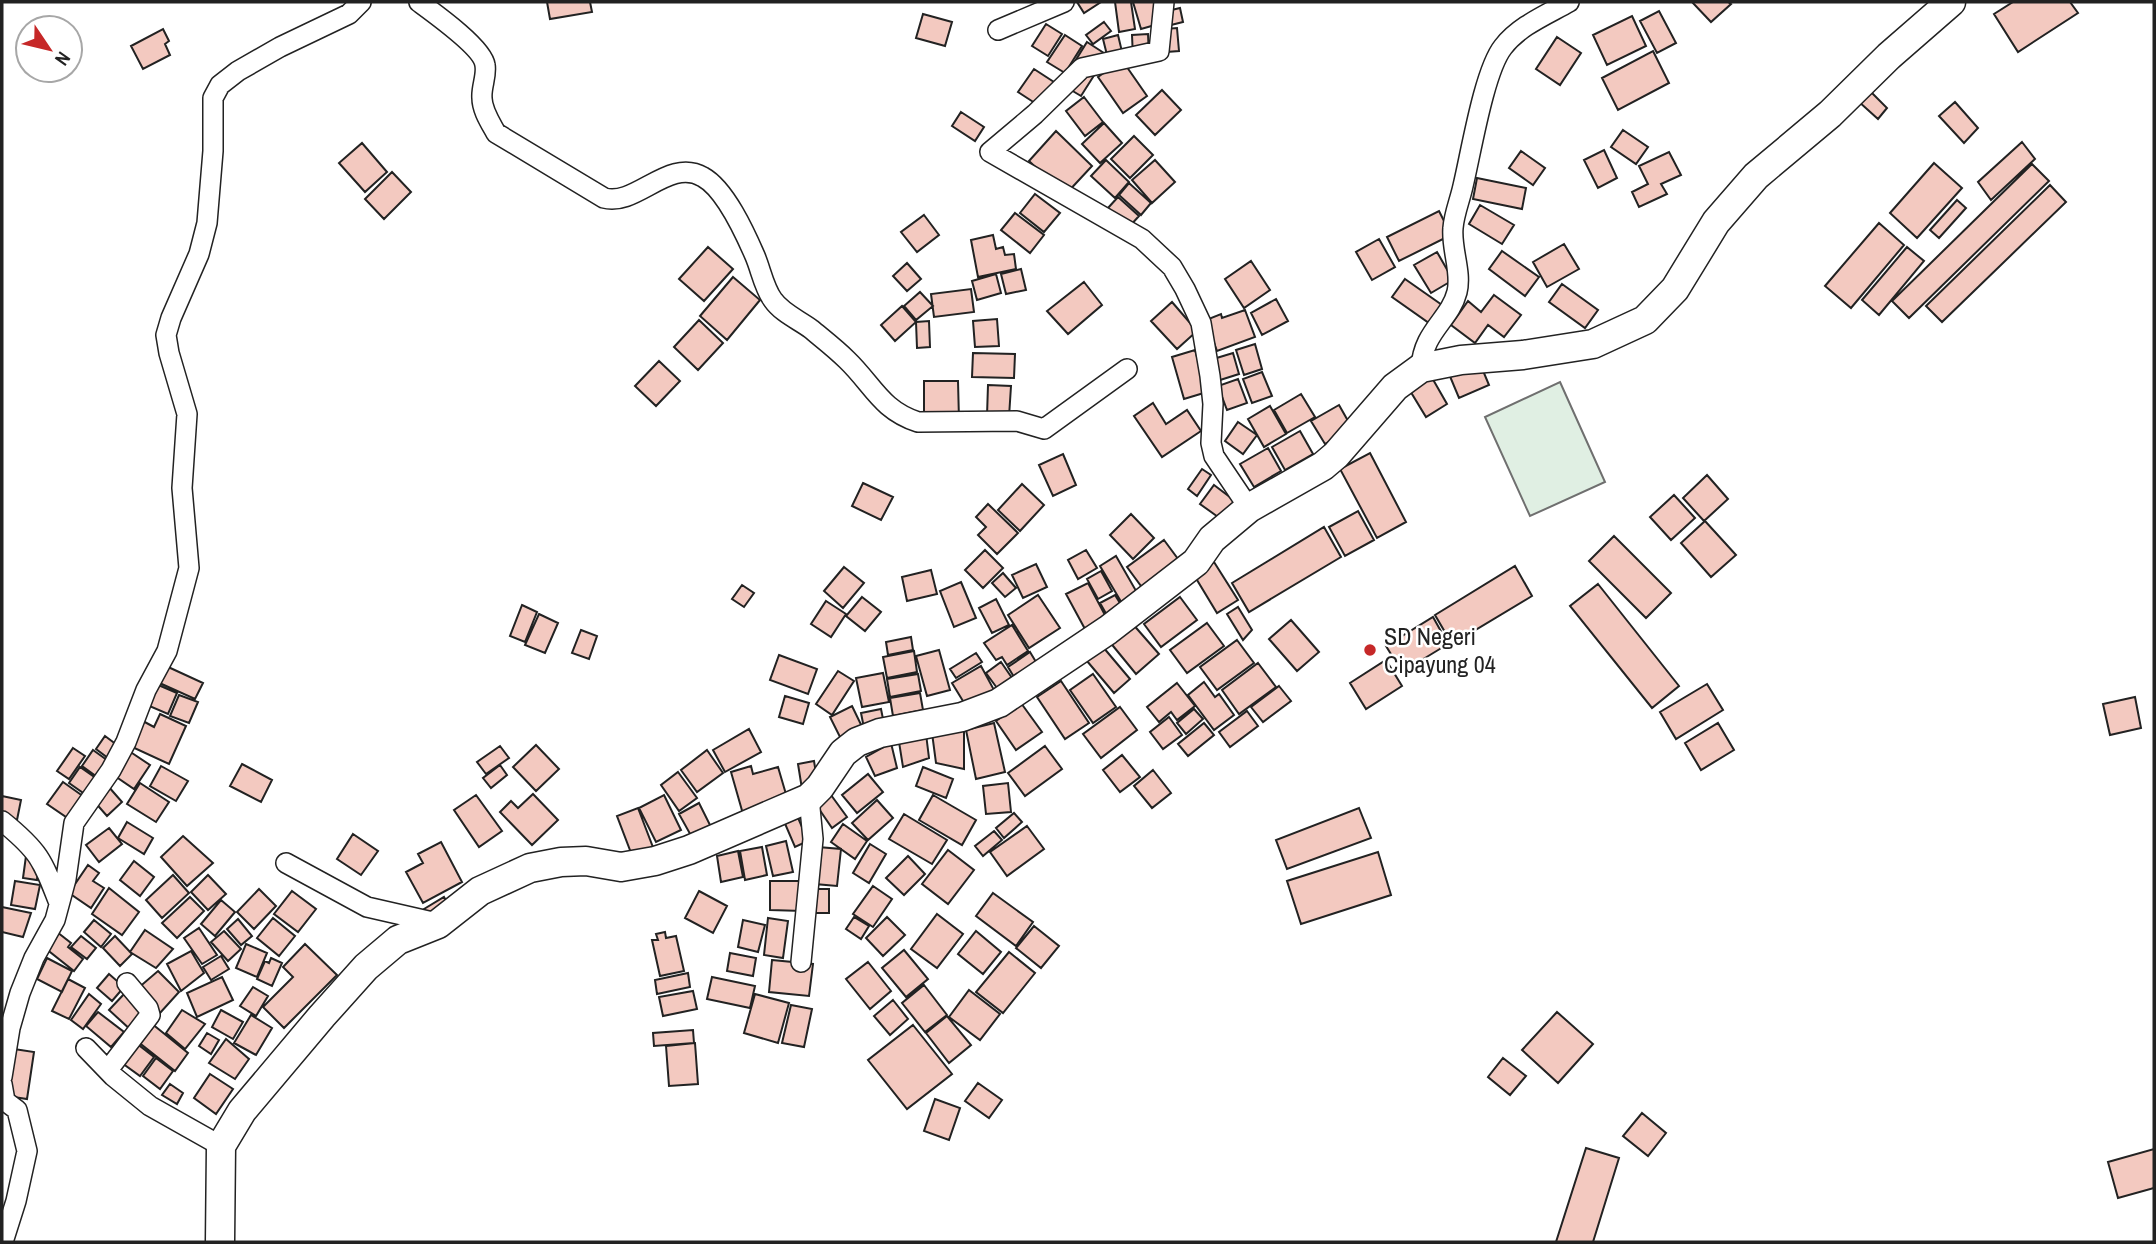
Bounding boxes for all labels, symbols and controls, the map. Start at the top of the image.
north arrow [14,14,84,84]
text: N [49,47,77,71]
place label: SD Negeri Cipayung 04 [1384,620,1496,680]
marker: SD Negeri Cipayung 04 [1362,642,1378,658]

